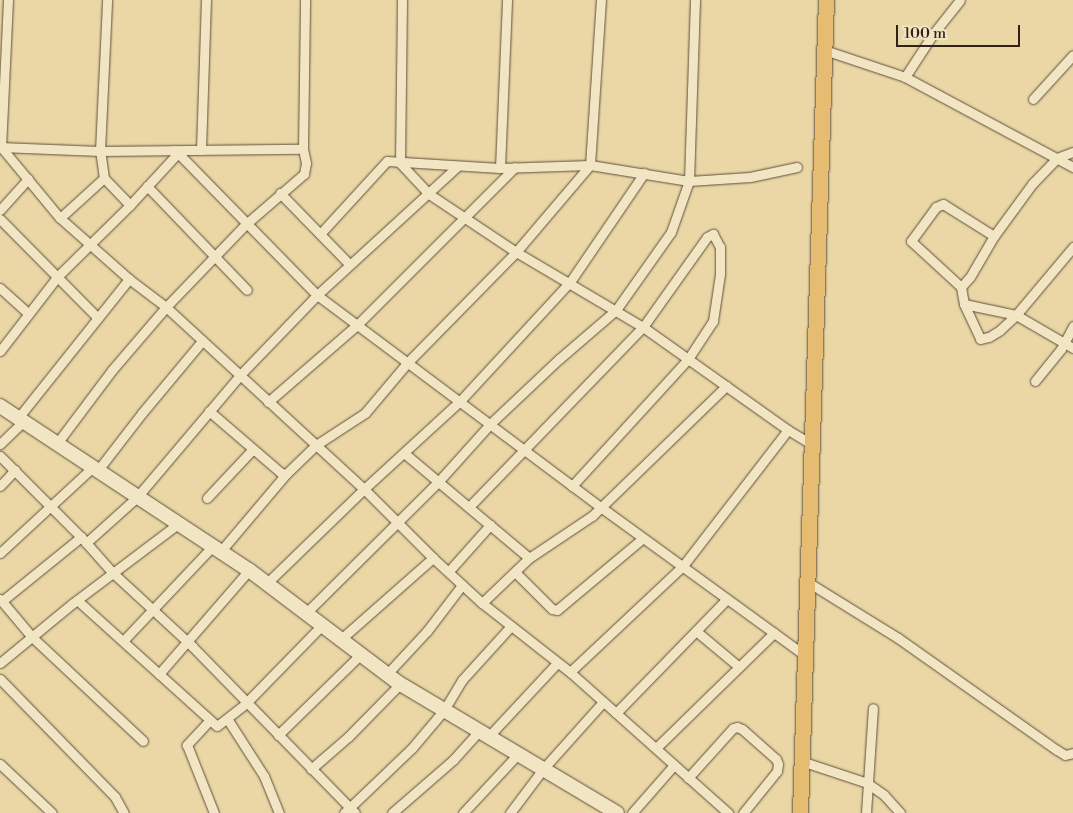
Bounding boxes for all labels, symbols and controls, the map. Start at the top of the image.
scale bar [898,15,1022,47]
text: 100 m [904,24,946,43]

